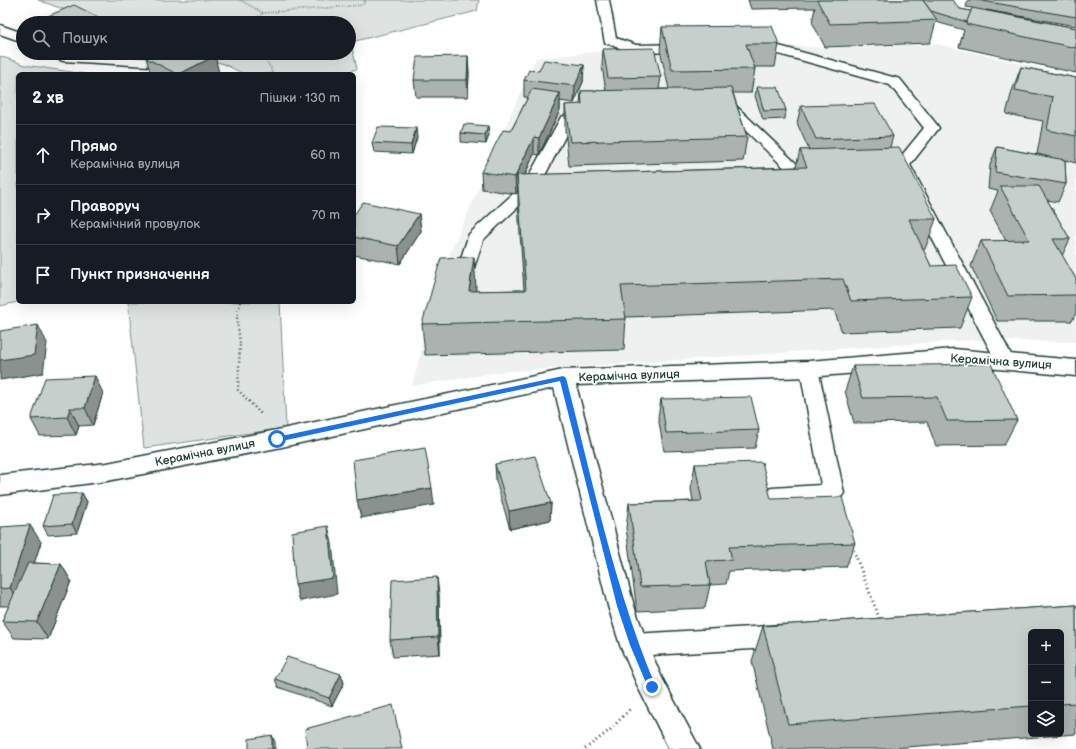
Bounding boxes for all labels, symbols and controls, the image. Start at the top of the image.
search box [16,16,356,60]
icon: search [30,27,52,49]
text: Пошук [62,29,108,48]
text: 2 хв [32,88,64,108]
text: Пішки · 130 m [259,90,340,106]
text: Прямо [70,137,117,156]
icon: ahead [32,144,54,166]
text: 60 m [310,147,340,163]
text: Керамічна вулиця [70,156,180,172]
text: Праворуч [70,197,140,216]
icon: right [32,204,54,226]
text: 70 m [312,207,340,223]
text: Керамічний провулок [70,216,200,232]
icon: arrive [32,264,54,286]
text: Пункт призначення [70,265,210,284]
street label: Керамічна вулиця [950,351,1052,373]
street label: Керамічна вулиця [578,367,680,385]
route start [268,430,286,448]
street label: Керамічна вулиця [154,436,257,470]
map controls [1028,629,1064,737]
button: + [1028,629,1064,665]
button: − [1028,665,1064,701]
route end [643,678,661,696]
button: layers [1028,701,1064,737]

